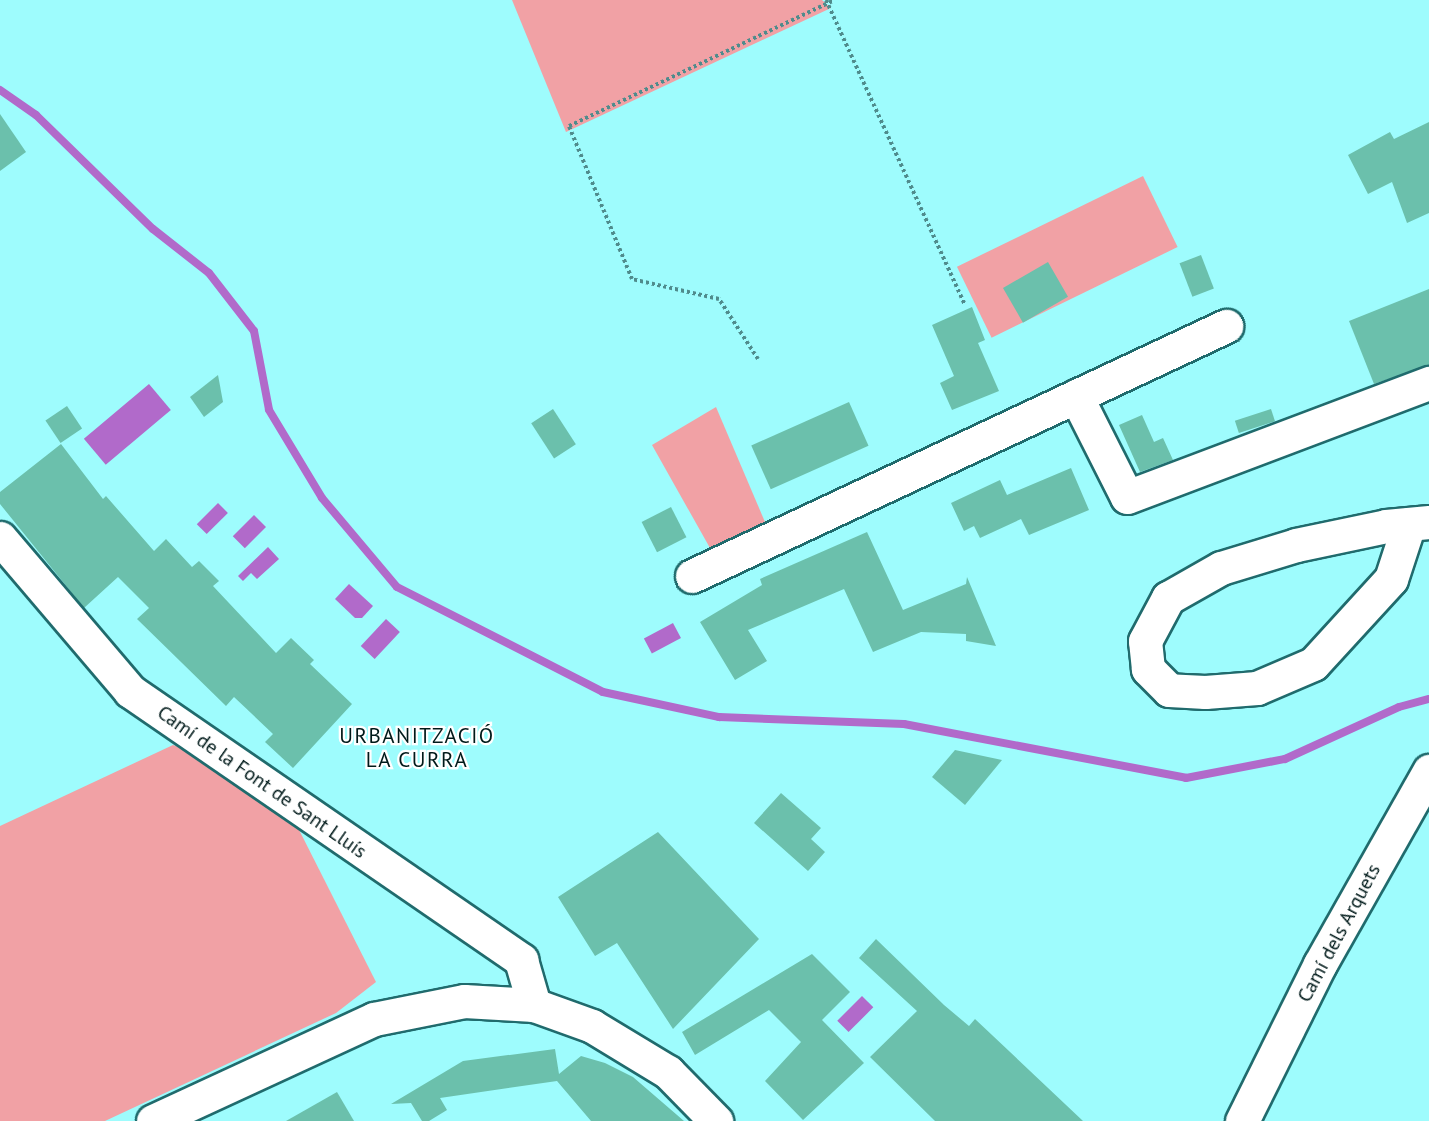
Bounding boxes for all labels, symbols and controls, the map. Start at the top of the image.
street label: Camí de la Font de Sant Lluís [153,700,371,864]
district label: URBANITZACIÓ LA CURRA [339,723,495,773]
street label: Camí dels Arquets [1292,859,1386,1007]

